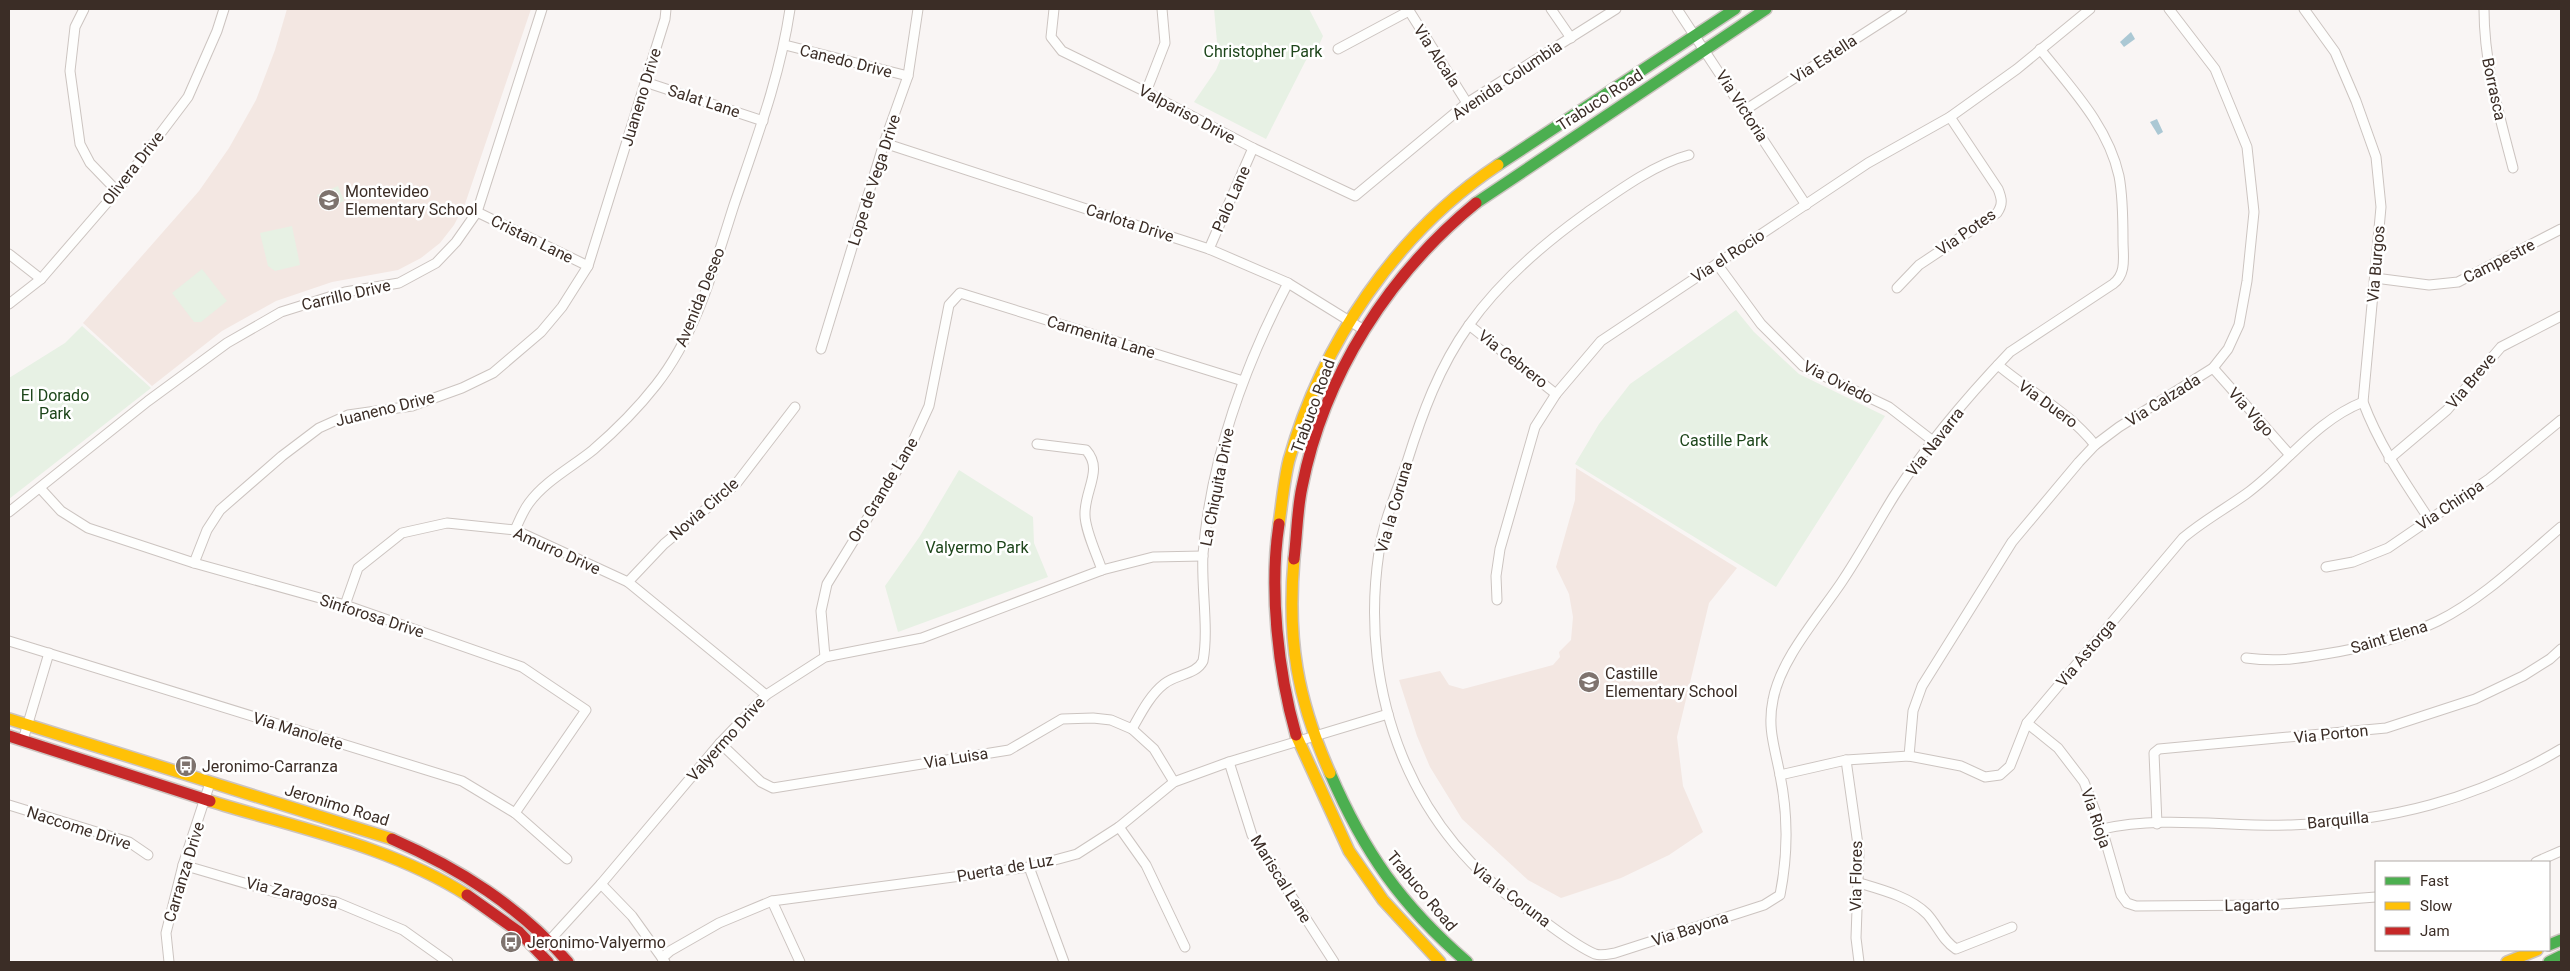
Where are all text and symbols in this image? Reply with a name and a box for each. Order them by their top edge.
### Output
street label: Via Alcala [1410,21,1464,91]
street label: Via Estella [1788,31,1860,87]
street label: Avenida Columbia [1448,36,1566,124]
street label: Canedo Drive [798,40,894,82]
park label: Christopher Park [1204,42,1323,61]
street label: Juaneno Drive [617,46,665,148]
street label: Borrasca [2478,56,2510,122]
street label: Trabuco Road [1553,65,1647,135]
street label: Via Victoria [1712,67,1772,145]
street label: Salat Lane [666,80,742,122]
street label: Valpariso Drive [1135,81,1239,147]
street label: Lope de Vega Drive [844,112,904,248]
street label: Olivera Drive [98,127,168,209]
street label: Palo Lane [1208,163,1254,235]
place label: Montevideo Elementary School [345,182,478,219]
school or university icon: Montevideo Elementary School [317,188,341,212]
street label: Carlota Drive [1084,200,1176,246]
street label: Via Potes [1933,205,1999,259]
street label: Cristan Lane [488,211,576,267]
street label: Via el Rocio [1688,225,1768,287]
street label: Via Burgos [2363,225,2389,303]
street label: Campestre [2460,235,2538,287]
street label: Avenida Deseo [671,245,729,349]
street label: Carrillo Drive [300,276,392,314]
street label: Carmenita Lane [1045,311,1157,363]
street label: Via Cebrero [1475,326,1551,392]
street label: Via Breve [2442,349,2500,413]
street label: Trabuco Road [1287,356,1339,456]
street label: Via Oviedo [1800,356,1876,408]
street label: Via Calzada [2122,370,2204,430]
street label: Via Duero [2015,376,2081,432]
street label: Via Vigo [2224,384,2278,440]
park label: El Dorado Park [21,386,89,423]
street label: Juaneno Drive [333,387,437,431]
street label: Via Navarra [1902,404,1968,480]
street label: La Chiquita Drive [1196,426,1238,548]
park label: Castille Park [1680,431,1769,450]
street label: Oro Grande Lane [844,434,922,546]
street label: Via la Coruna [1372,459,1416,555]
street label: Novia Circle [666,474,742,544]
street label: Via Chiripa [2413,476,2487,534]
street label: Amurro Drive [511,523,603,579]
park label: Valyermo Park [925,538,1029,557]
street label: Sinforosa Drive [318,590,426,642]
street label: Via Astorga [2052,615,2120,691]
street label: Saint Elena [2348,616,2430,658]
place label: Castille Elementary School [1605,664,1738,701]
school or university icon: Castille Elementary School [1577,670,1601,694]
street label: Valyermo Drive [683,693,769,785]
street label: Via Manolete [251,708,345,754]
street label: Via Porton [2293,721,2369,747]
street label: Via Luisa [923,744,989,772]
bus stop icon: Jeronimo-Carranza [174,754,198,778]
place label: Jeronimo-Carranza [202,757,338,776]
street label: Jeronimo Road [282,780,392,830]
street label: Via Rioja [2077,786,2115,850]
street label: Naccome Drive [25,802,133,854]
street label: Barquilla [2306,807,2370,833]
street label: Carranza Drive [160,820,208,924]
street label: Mariscal Lane [1246,832,1316,926]
street label: Via Flores [1846,841,1866,911]
street label: Trabuco Road [1383,847,1461,935]
street label: Puerta de Luz [955,850,1055,886]
street label: Via la Coruna [1467,859,1555,931]
legend [2375,861,2550,951]
text: Fast [2420,872,2449,890]
street label: Via Zaragosa [244,873,340,913]
street label: Lagarto [2224,895,2280,915]
text: Slow [2420,897,2452,915]
street label: Via Bayona [1649,908,1731,950]
text: Jam [2420,922,2450,940]
bus stop icon: Jeronimo-Valyermo [499,930,523,954]
place label: Jeronimo-Valyermo [527,933,666,952]

